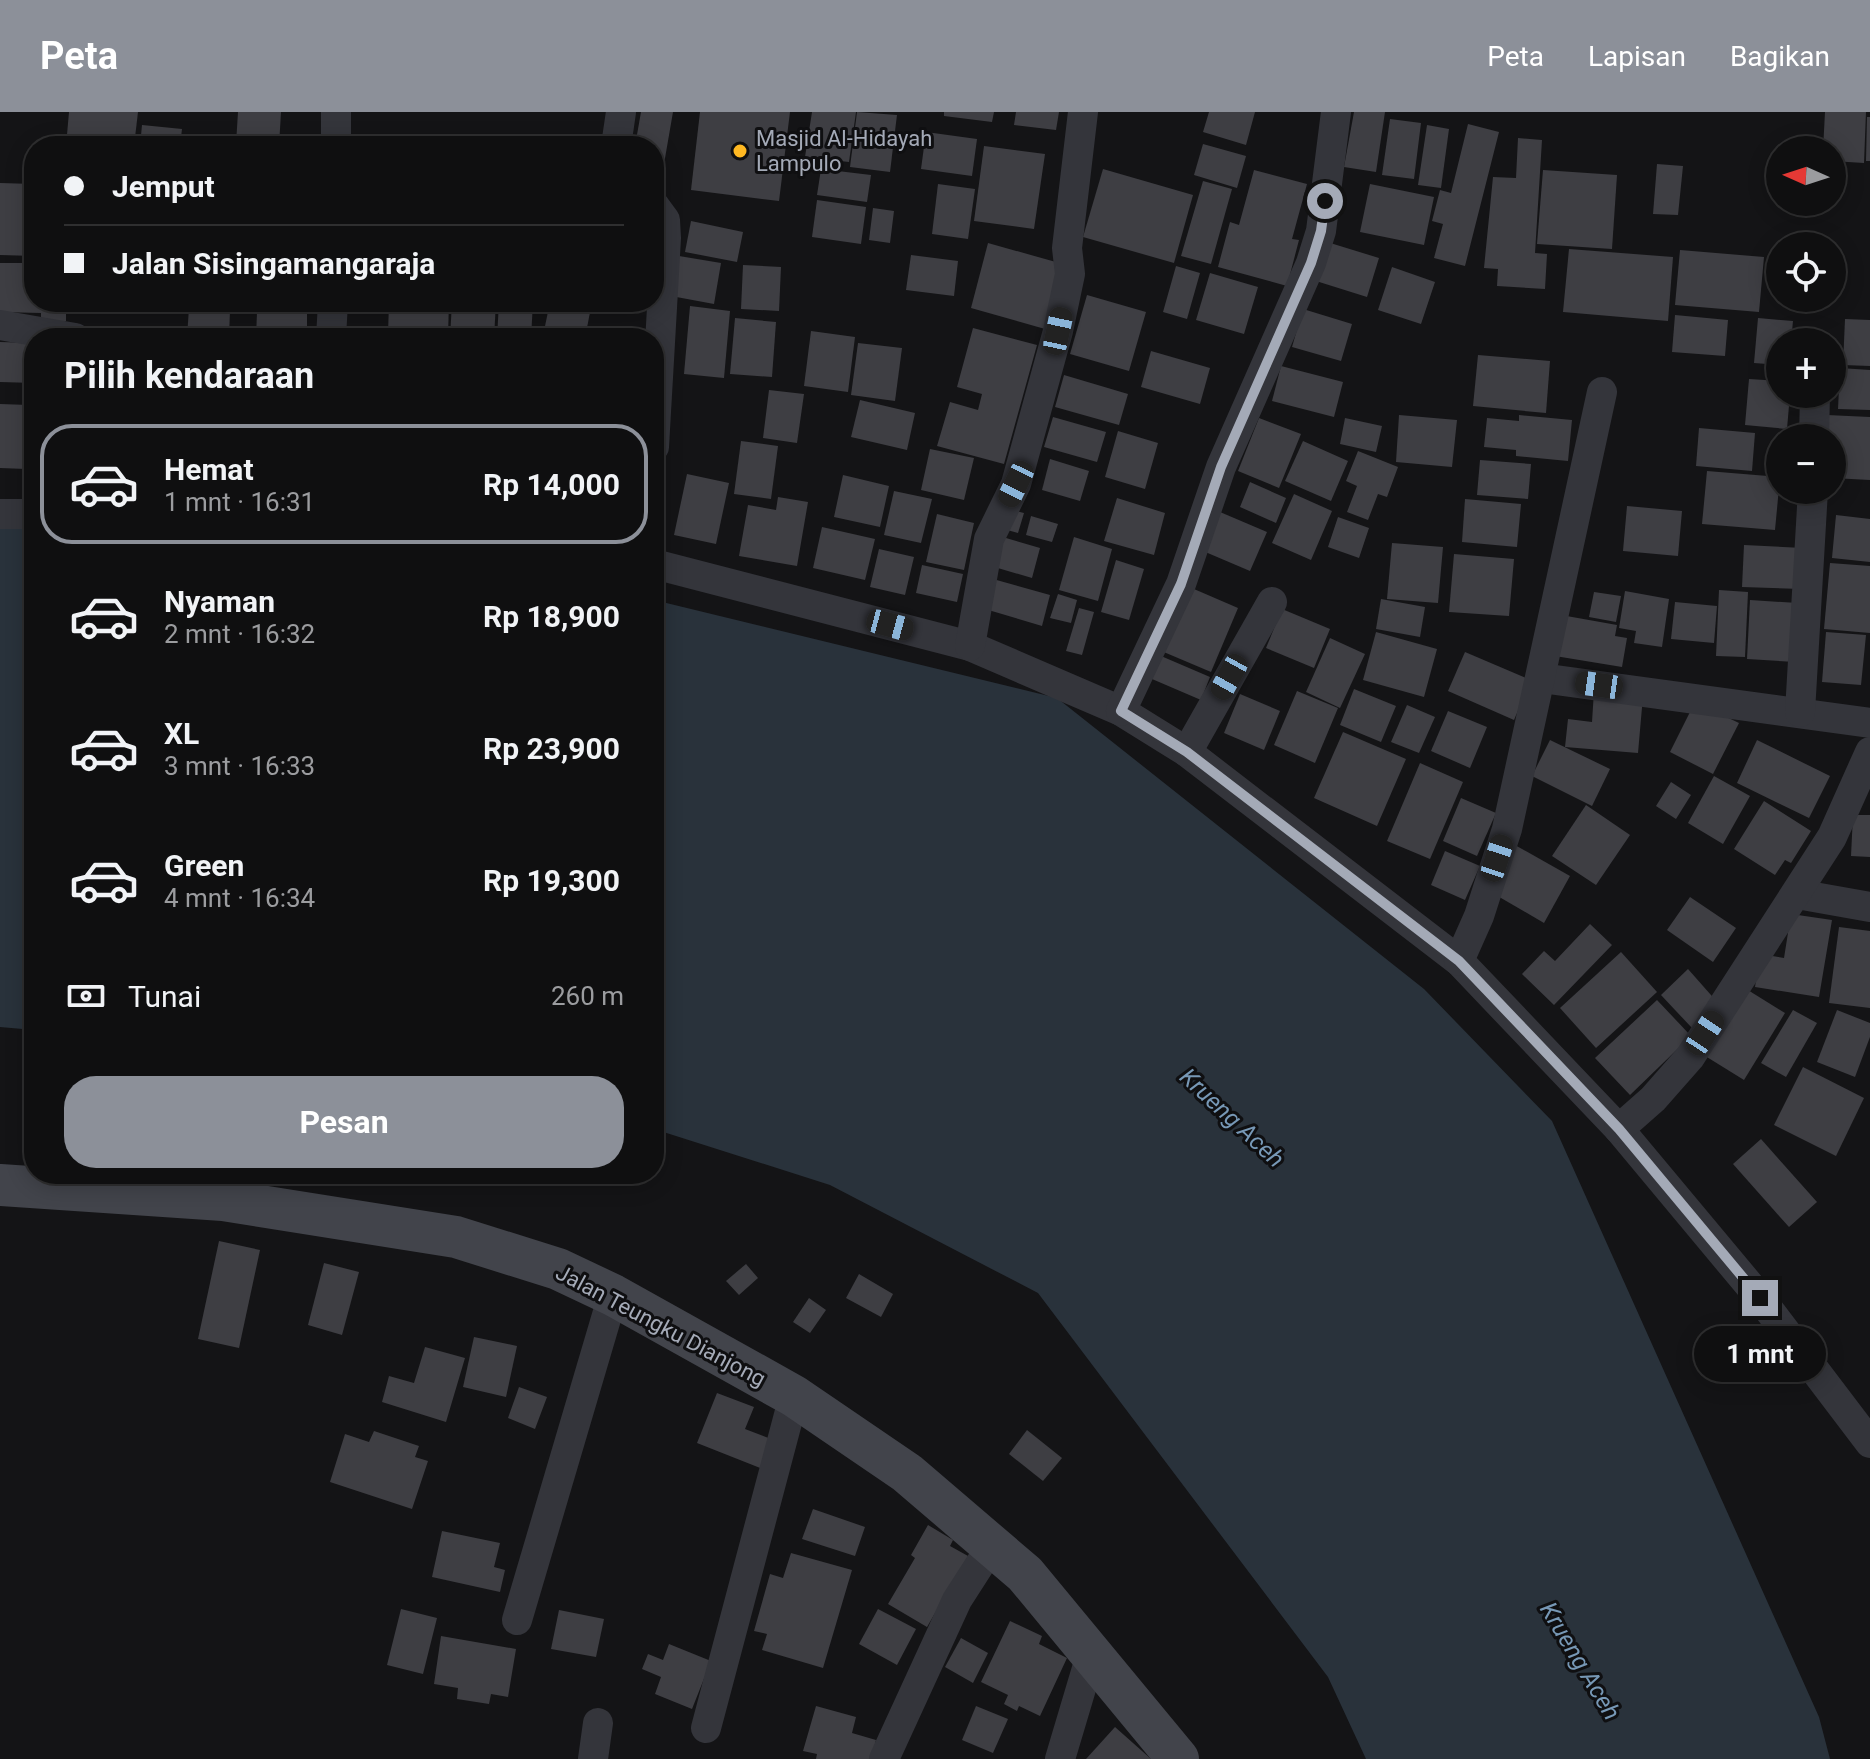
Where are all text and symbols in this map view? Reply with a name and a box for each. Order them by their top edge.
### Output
text: Peta [40,34,118,78]
text: Peta [1487,40,1544,73]
text: Lapisan [1588,40,1686,73]
text: Bagikan [1730,40,1830,73]
place label: Masjid Al-Hidayah Lampulo [756,126,932,176]
north arrow [1766,136,1846,216]
map controls [1766,136,1846,504]
marker: Masjid Al-Hidayah Lampulo [731,142,749,160]
text: Jemput [112,169,215,204]
route start [1307,183,1343,219]
button: locate [1766,232,1846,312]
text: Jalan Sisingamangaraja [112,246,435,281]
car [1041,305,1075,357]
button: + [1766,328,1846,408]
text: Pilih kendaraan [64,355,314,397]
button: − [1766,424,1846,504]
icon: car [68,448,140,520]
text: Hemat [164,452,254,487]
car [995,457,1037,511]
text: Rp 14,000 [483,467,620,502]
text: 1 mnt · 16:31 [164,487,315,517]
icon: car [68,580,140,652]
text: Nyaman [164,584,275,619]
text: Rp 18,900 [483,599,620,634]
car [864,607,916,643]
text: 2 mnt · 16:32 [164,619,315,649]
car [1207,650,1251,704]
car [1574,670,1624,700]
icon: car [68,712,140,784]
text: XL [164,716,199,751]
text: Rp 23,900 [483,731,620,766]
text: 3 mnt · 16:33 [164,751,315,781]
car [1478,831,1516,885]
icon: car [68,844,140,916]
text: Green [164,848,244,883]
text: Rp 19,300 [483,863,620,898]
text: 4 mnt · 16:34 [164,883,315,913]
icon: cash [64,974,108,1018]
text: Tunai [128,979,201,1014]
text: 260 m [551,981,624,1011]
car [1682,1006,1728,1060]
water label: Krueng Aceh [1174,1063,1290,1173]
button: Pesan [64,1076,624,1168]
street label: Jalan Teungku Dianjong [552,1259,770,1391]
route end [1742,1280,1778,1316]
callout: 1 mnt [1694,1326,1826,1382]
text: 1 mnt [1726,1339,1794,1369]
water label: Krueng Aceh [1534,1597,1626,1725]

